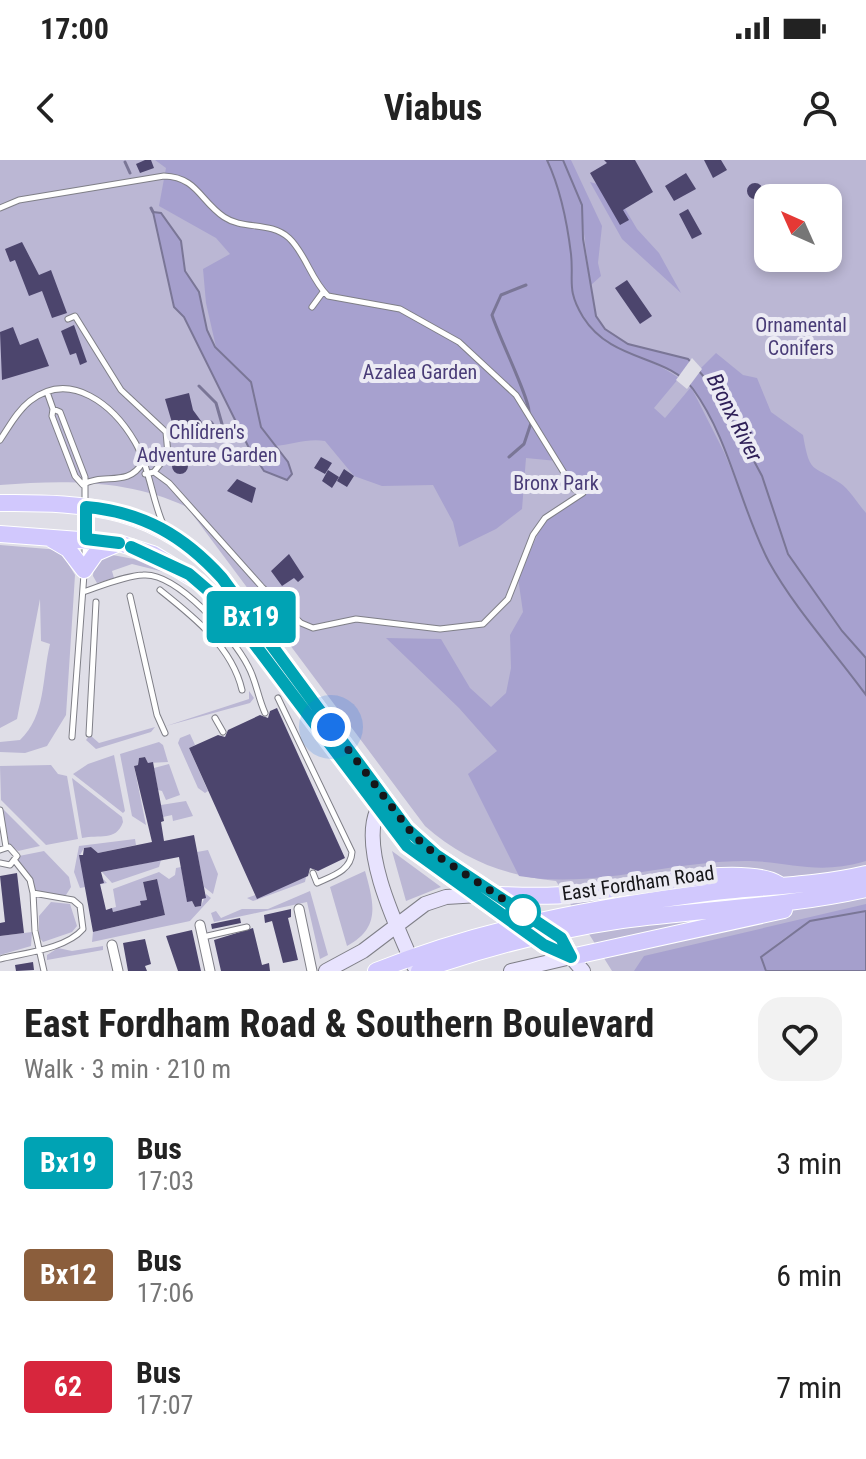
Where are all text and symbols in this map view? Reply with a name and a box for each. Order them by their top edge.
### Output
text: 17:00 [40,11,109,46]
icon: back [24,86,68,130]
icon: person [798,86,842,130]
text: Viabus [384,87,482,129]
north arrow [754,184,842,272]
map controls [754,184,842,272]
park label: Ornamental Conifers [755,313,847,360]
park label: Azalea Garden [363,360,477,384]
water label: Bronx River [702,369,767,466]
park label: Chlidren's Adventure Garden [137,420,277,467]
park label: Bronx Park [513,471,599,495]
line badge: Bx19 [195,591,307,643]
text: Bx19 [223,600,279,633]
your location [311,707,351,747]
street label: East Fordham Road [560,860,716,906]
unlabelled marker [506,895,540,929]
button: heart [758,997,842,1081]
text: East Fordham Road & Southern Boulevard [24,1002,654,1046]
text: Walk · 3 min · 210 m [24,1054,231,1084]
text: Bus [137,1131,182,1166]
text: Bx19 [40,1146,97,1179]
text: 3 min [776,1146,842,1181]
text: 17:03 [137,1166,194,1196]
text: Bus [137,1243,182,1278]
text: Bx12 [40,1258,97,1291]
text: 6 min [776,1258,842,1293]
text: 17:06 [137,1278,194,1308]
text: Bus [136,1355,181,1390]
text: 62 [54,1370,82,1403]
text: 7 min [776,1370,842,1405]
text: 17:07 [136,1390,193,1420]

